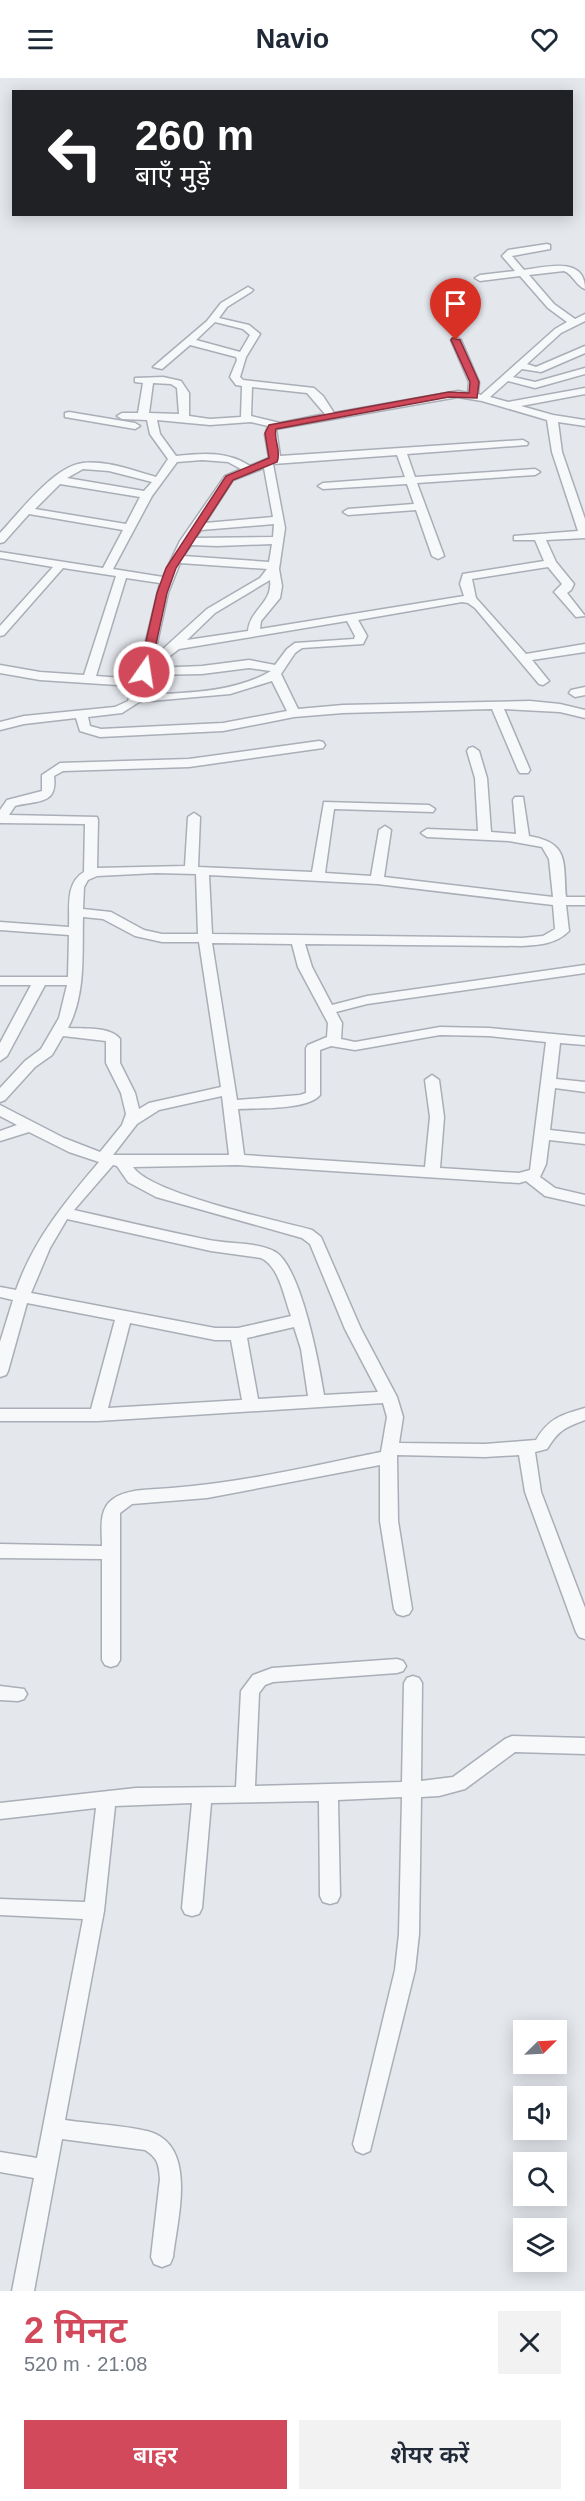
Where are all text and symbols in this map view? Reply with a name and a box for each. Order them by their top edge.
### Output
icon: menu [24,23,57,56]
icon: heart [528,23,561,56]
text: Navio [256,24,329,54]
text: 260 m [135,112,254,159]
icon: left [36,114,114,192]
text: बाएँ मुड़ें [135,161,210,191]
pin [430,278,481,340]
icon: arrive [439,287,472,320]
position arrow [112,640,176,704]
north arrow [513,2020,567,2074]
map controls [513,2020,567,2272]
button: sound [513,2086,567,2140]
button: search [513,2152,567,2206]
button: layers [513,2218,567,2272]
text: 2 मिनट [24,2310,127,2351]
button: close [498,2311,561,2374]
text: 520 m · 21:08 [24,2353,147,2375]
button: बाहर [24,2420,287,2489]
button: शेयर करें [299,2420,561,2489]

